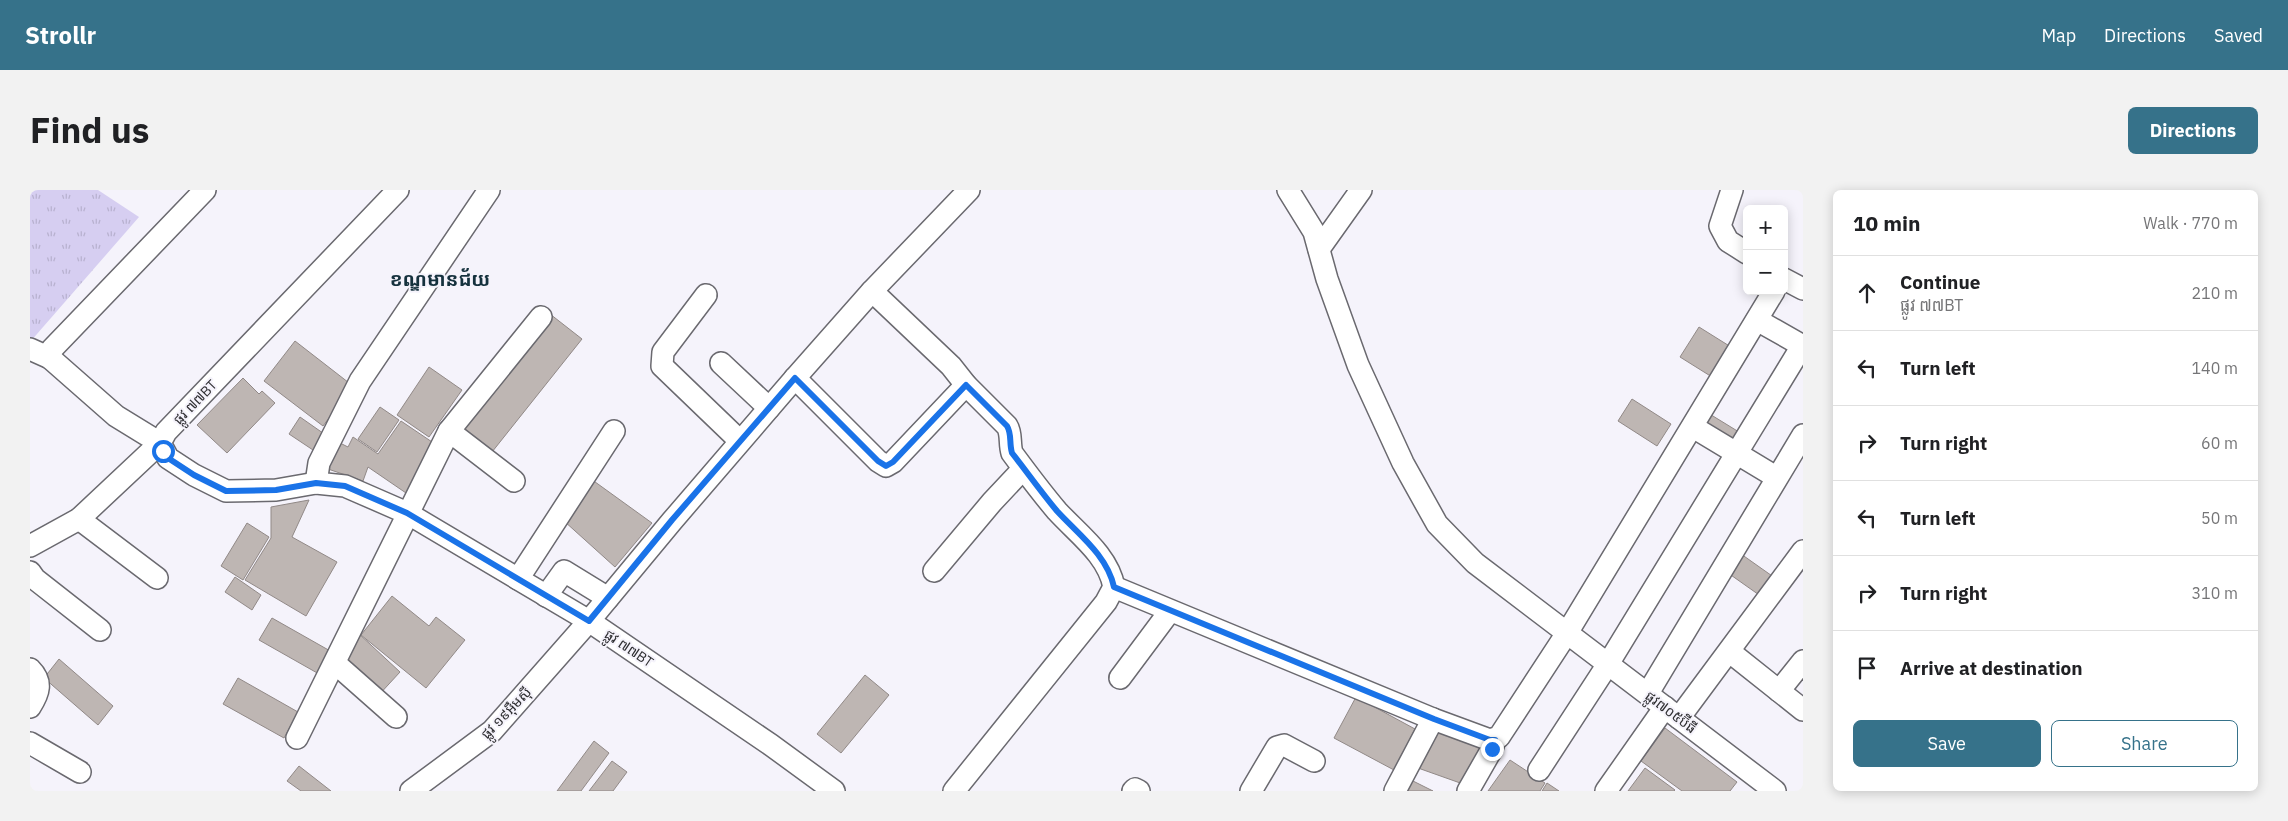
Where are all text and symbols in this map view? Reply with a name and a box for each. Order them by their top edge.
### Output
text: Strollr [25,19,96,51]
text: Map [2041,24,2076,47]
text: Directions [2104,24,2186,47]
text: Saved [2214,24,2263,47]
text: Find us [30,107,149,153]
button: Directions [2128,107,2258,154]
map controls [1743,205,1788,295]
button: + [1743,205,1788,250]
text: 10 min [1853,209,1920,237]
text: Walk · 770 m [2143,213,2238,233]
button: − [1743,250,1788,295]
district label: ខណ្ឌមានជ័យ [390,267,490,291]
text: Continue [1900,270,1980,294]
icon: ahead [1853,279,1881,307]
text: 210 m [2191,283,2238,303]
text: ផ្លូវ ៧៧BT [1900,295,1963,315]
icon: left [1853,354,1881,382]
text: Turn left [1900,356,1976,380]
text: 140 m [2191,358,2238,378]
street label: ផ្លូវ ៧៧BT [169,376,223,430]
icon: right [1853,429,1881,457]
text: Turn right [1900,431,1987,455]
text: 60 m [2201,433,2238,453]
route start [152,440,175,463]
icon: left [1853,504,1881,532]
text: Turn left [1900,506,1976,530]
text: 50 m [2201,508,2238,528]
icon: right [1853,579,1881,607]
text: Turn right [1900,581,1987,605]
text: 310 m [2191,583,2238,603]
street label: ផ្លូវ ៧៧BT [599,625,657,674]
icon: arrive [1853,654,1881,682]
text: Arrive at destination [1900,656,2083,680]
street label: ផ្លូវ ១៩អ៊ឹមស៊ី [477,683,537,745]
street label: ផ្លូវ៧០៥ប៊ីធី [1640,686,1701,740]
button: Save [1853,720,2041,767]
button: Share [2051,720,2238,767]
route end [1481,738,1504,761]

